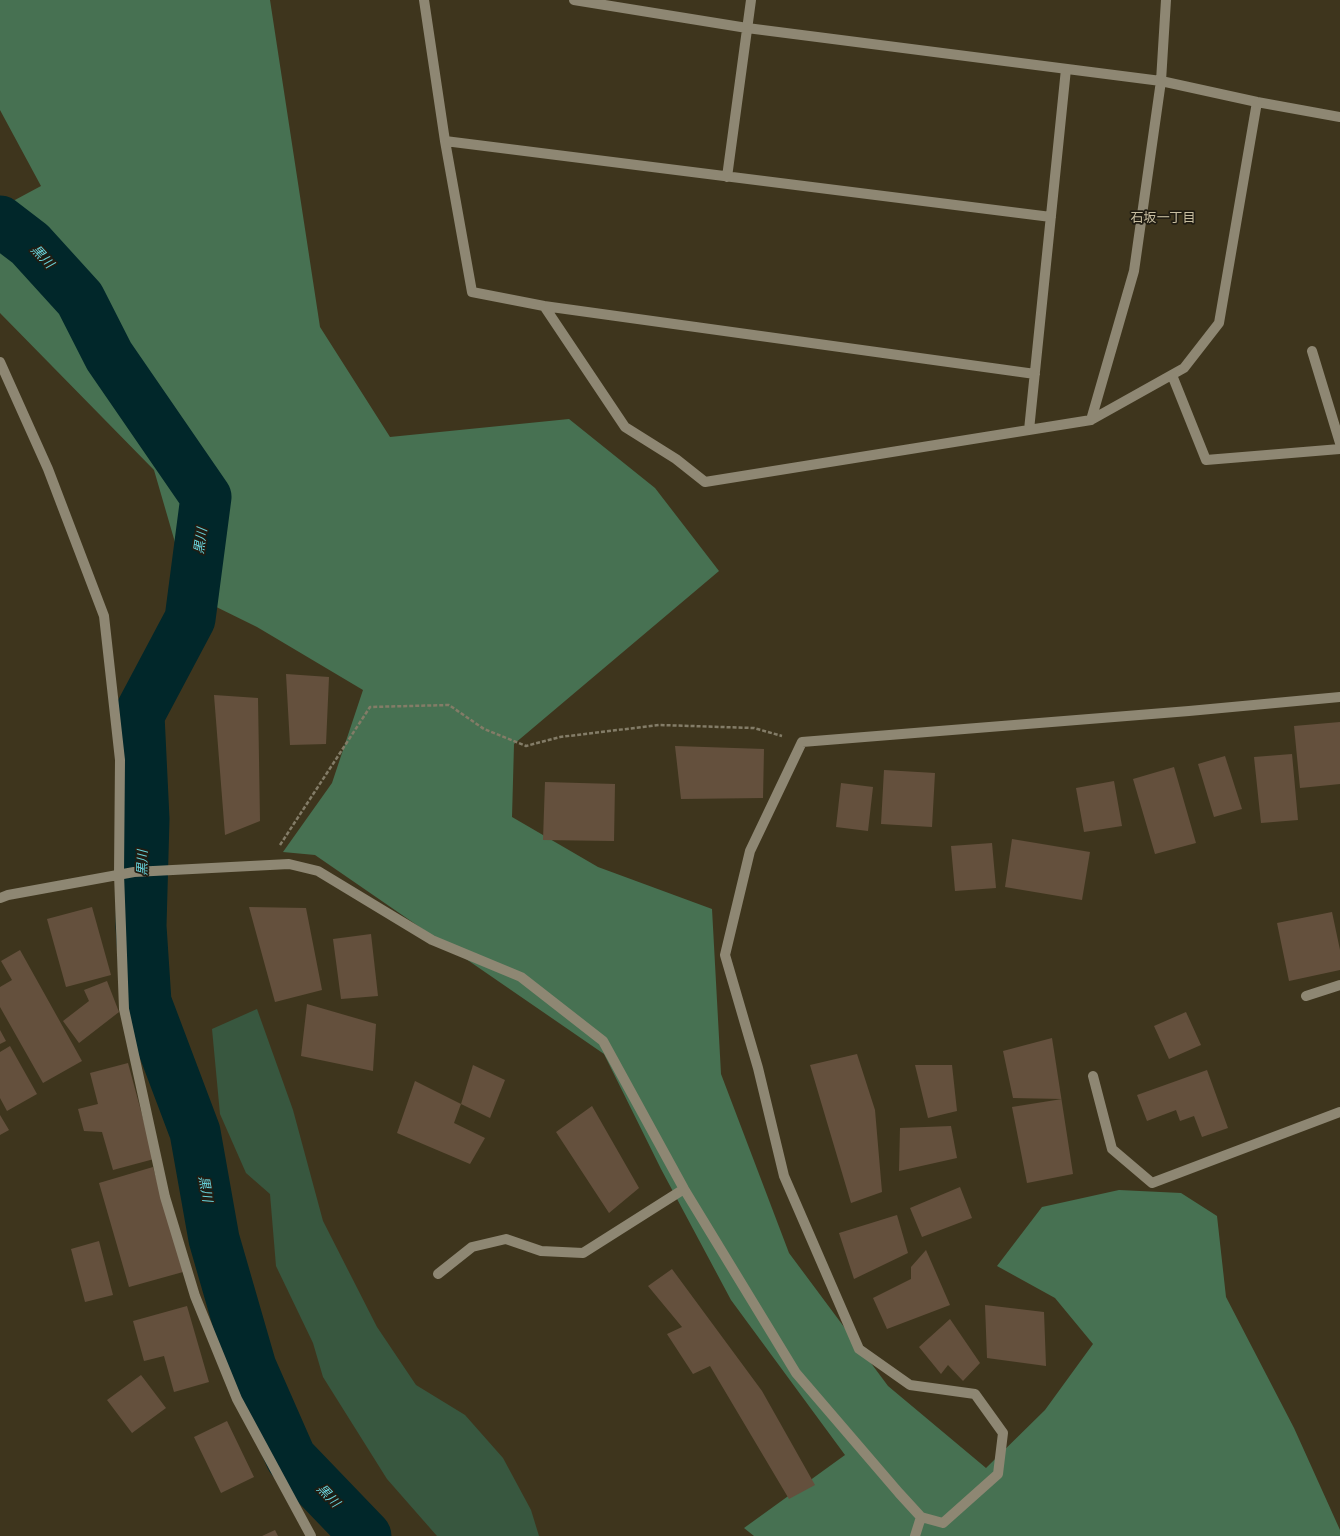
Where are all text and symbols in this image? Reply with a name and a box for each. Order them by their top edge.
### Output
district label: 石坂一丁目 [1131,210,1195,226]
water label: 黒川 [27,242,57,272]
water label: 黒川 [191,527,211,555]
water label: 黒川 [135,850,151,876]
water label: 黒川 [195,1175,215,1203]
water label: 黒川 [313,1481,343,1511]

